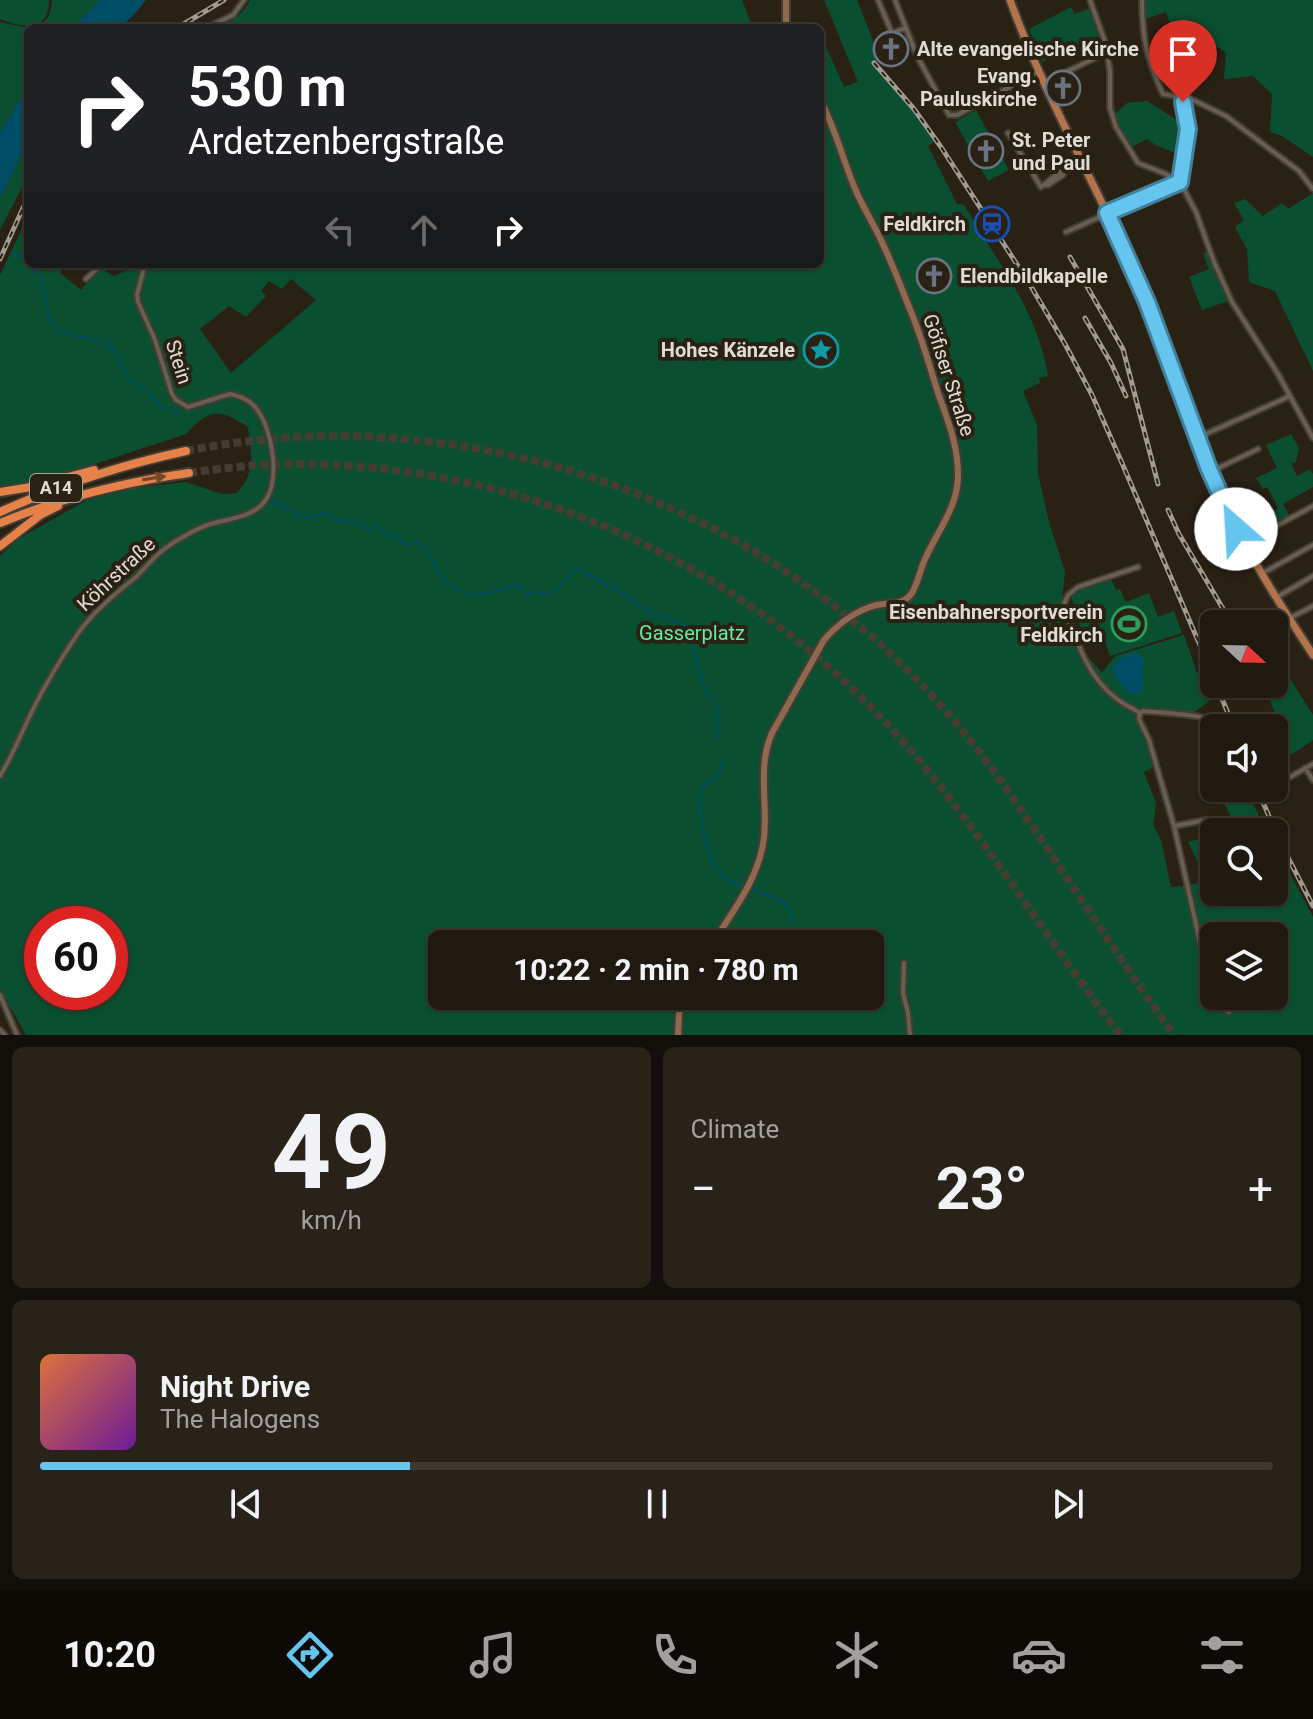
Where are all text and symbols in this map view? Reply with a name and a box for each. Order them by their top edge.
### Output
pin [1149,20,1217,102]
church icon: Alte evangelische Kirche [872,30,910,68]
icon: arrive [1161,32,1205,76]
place label: Alte evangelische Kirche [917,37,1139,61]
text: 530 m [188,54,347,120]
icon: right [56,56,160,160]
place label: Evang. Pauluskirche [920,64,1037,111]
church icon: Evang. Pauluskirche [1044,69,1082,107]
text: Ardetzenbergstraße [188,121,504,163]
place label: St. Peter und Paul [1012,128,1091,175]
church icon: St. Peter und Paul [967,132,1005,170]
station icon: Feldkirch [973,205,1011,243]
icon: left [318,208,362,252]
icon: ahead [402,208,446,252]
icon: right [486,208,530,252]
place label: Feldkirch [883,212,966,236]
church icon: Elendbildkapelle [915,257,953,295]
place label: Elendbildkapelle [960,264,1108,288]
street label: Göfiser Straße [918,311,980,439]
place icon: Hohes Känzele [802,331,840,369]
street label: Stein [161,337,197,387]
place label: Hohes Känzele [661,338,795,362]
one-way arrow [142,471,167,484]
road number: A14 [30,474,82,502]
position arrow [1194,487,1278,571]
street label: Köhrstraße [72,532,160,616]
place label: Eisenbahnersportverein Feldkirch [889,600,1103,647]
sports icon: Eisenbahnersportverein Feldkirch [1110,605,1148,643]
north arrow [1200,610,1288,698]
map controls [1200,610,1288,1010]
park label: Gasserplatz [639,621,745,645]
button: sound [1200,714,1288,802]
button: search [1200,818,1288,906]
speed limit sign: 60 [24,906,128,1010]
button: layers [1200,922,1288,1010]
text: 10:22 · 2 min · 780 m [513,952,799,987]
text: 49 [272,1092,391,1213]
text: Climate [691,1114,779,1144]
text: 23° [936,1153,1028,1224]
text: − [691,1163,716,1215]
text: + [1248,1163,1273,1215]
text: km/h [301,1205,362,1235]
text: Night Drive [160,1369,310,1404]
text: The Halogens [160,1404,320,1434]
icon: previous [224,1482,268,1526]
icon: pause [635,1482,679,1526]
icon: next [1046,1482,1090,1526]
icon: directions [282,1627,338,1683]
icon: music [465,1627,521,1683]
icon: phone [647,1627,703,1683]
icon: climate [829,1627,885,1683]
icon: car [1011,1627,1067,1683]
icon: filters [1194,1627,1250,1683]
text: 10:20 [63,1634,156,1676]

